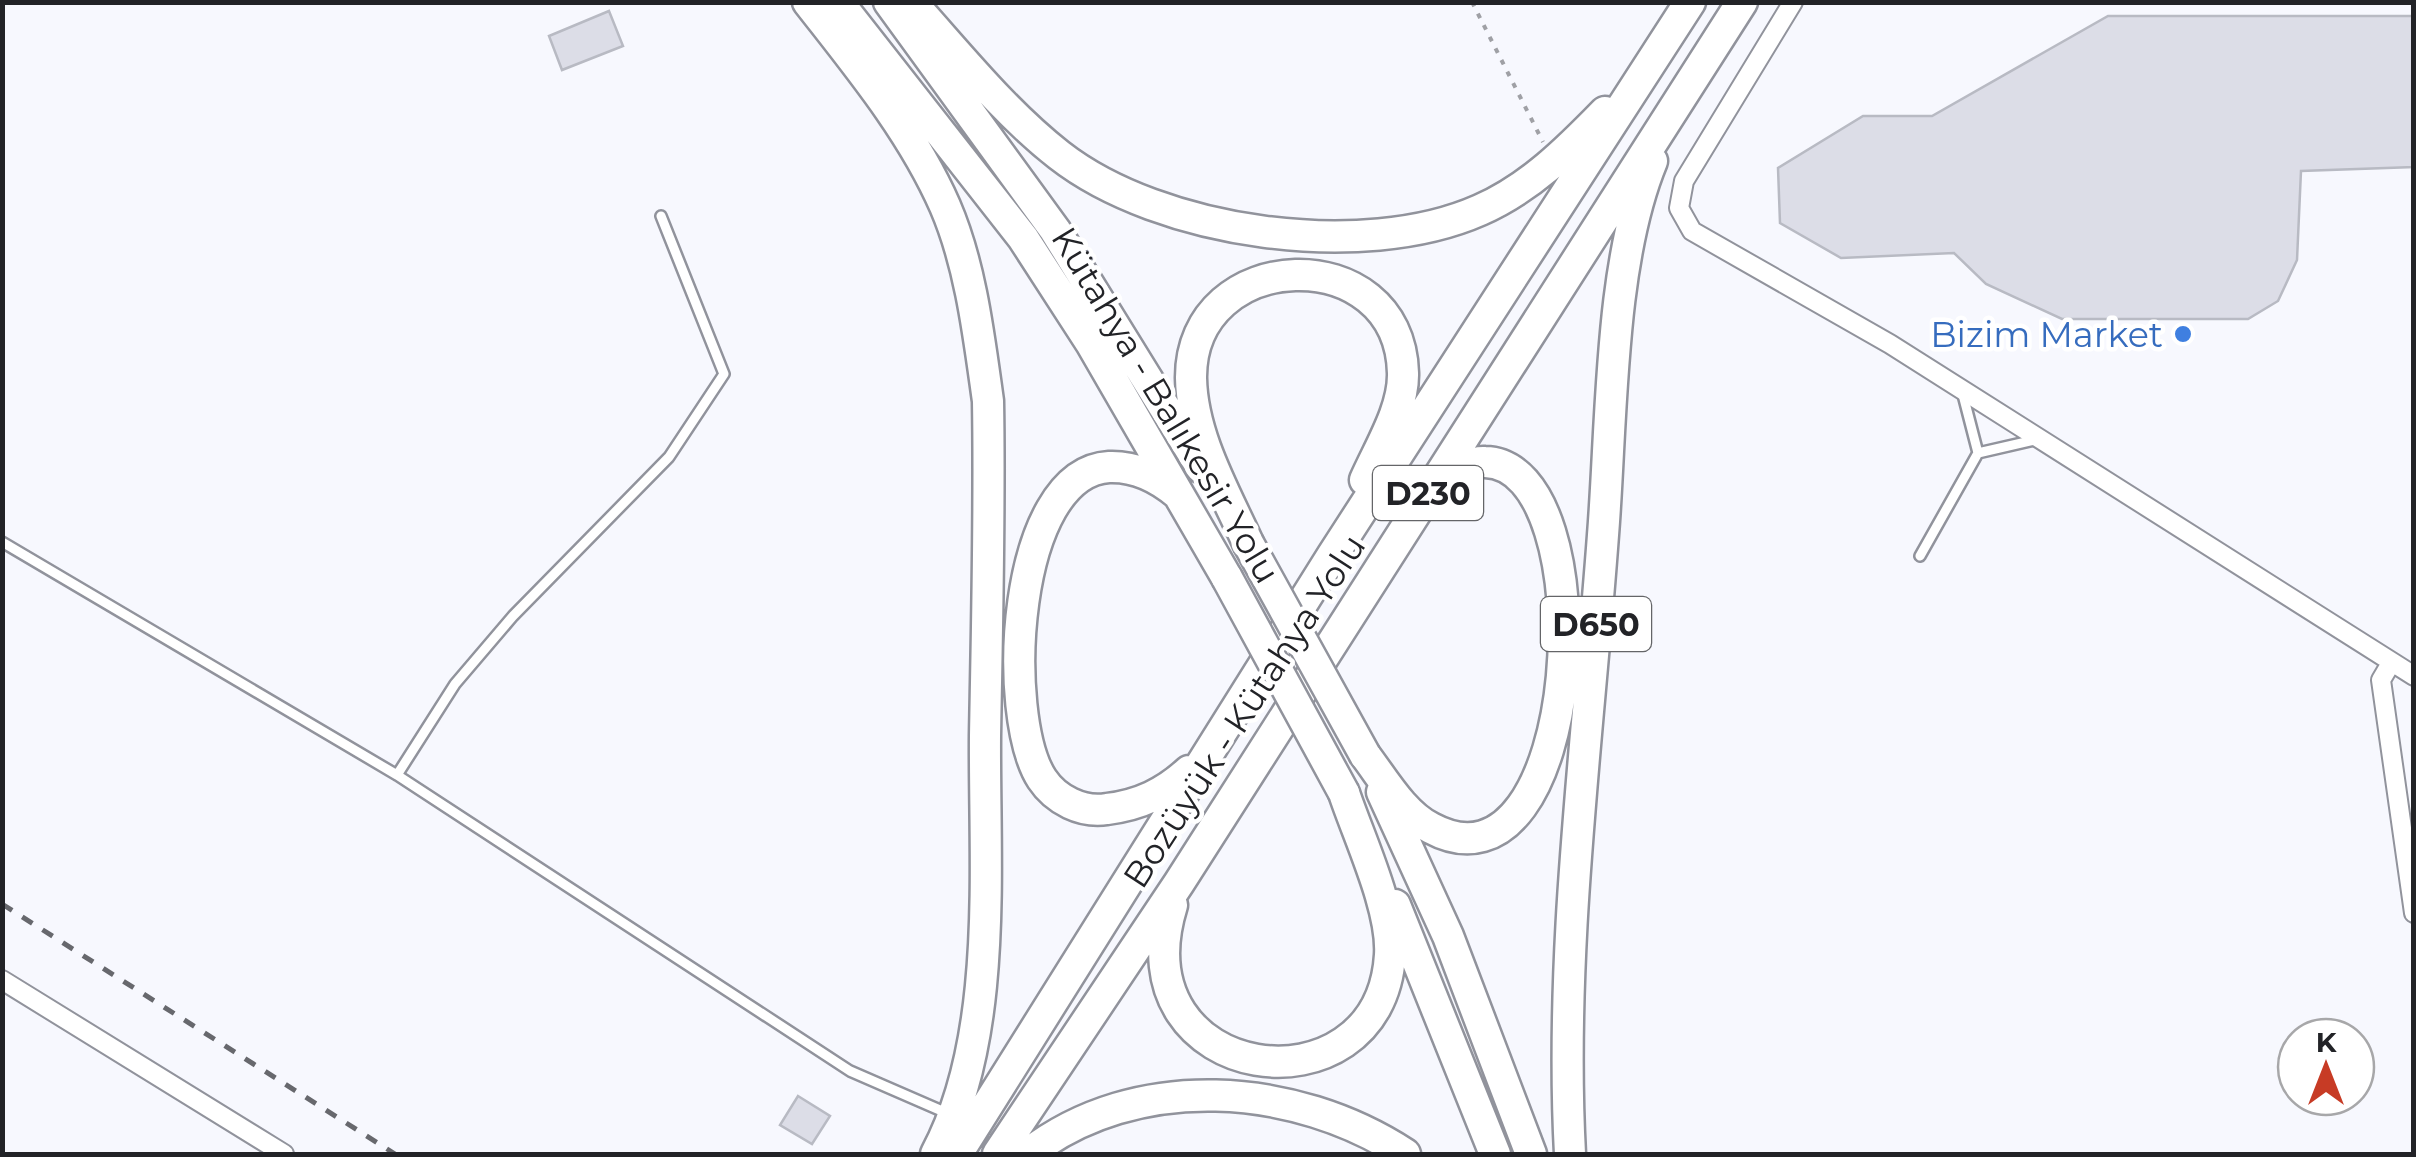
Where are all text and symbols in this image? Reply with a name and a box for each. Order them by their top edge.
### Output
street label: Kütahya - Balıkesir Yolu [1043,219,1289,591]
place label: Bizim Market [1930,313,2163,356]
marker: Bizim Market [2172,323,2194,345]
road number: D230 [1373,466,1483,520]
street label: Bozüyük - Kütahya Yolu [1114,526,1374,896]
road number: D650 [1541,597,1651,651]
north arrow [2276,1017,2376,1117]
text: K [2316,1025,2338,1059]

